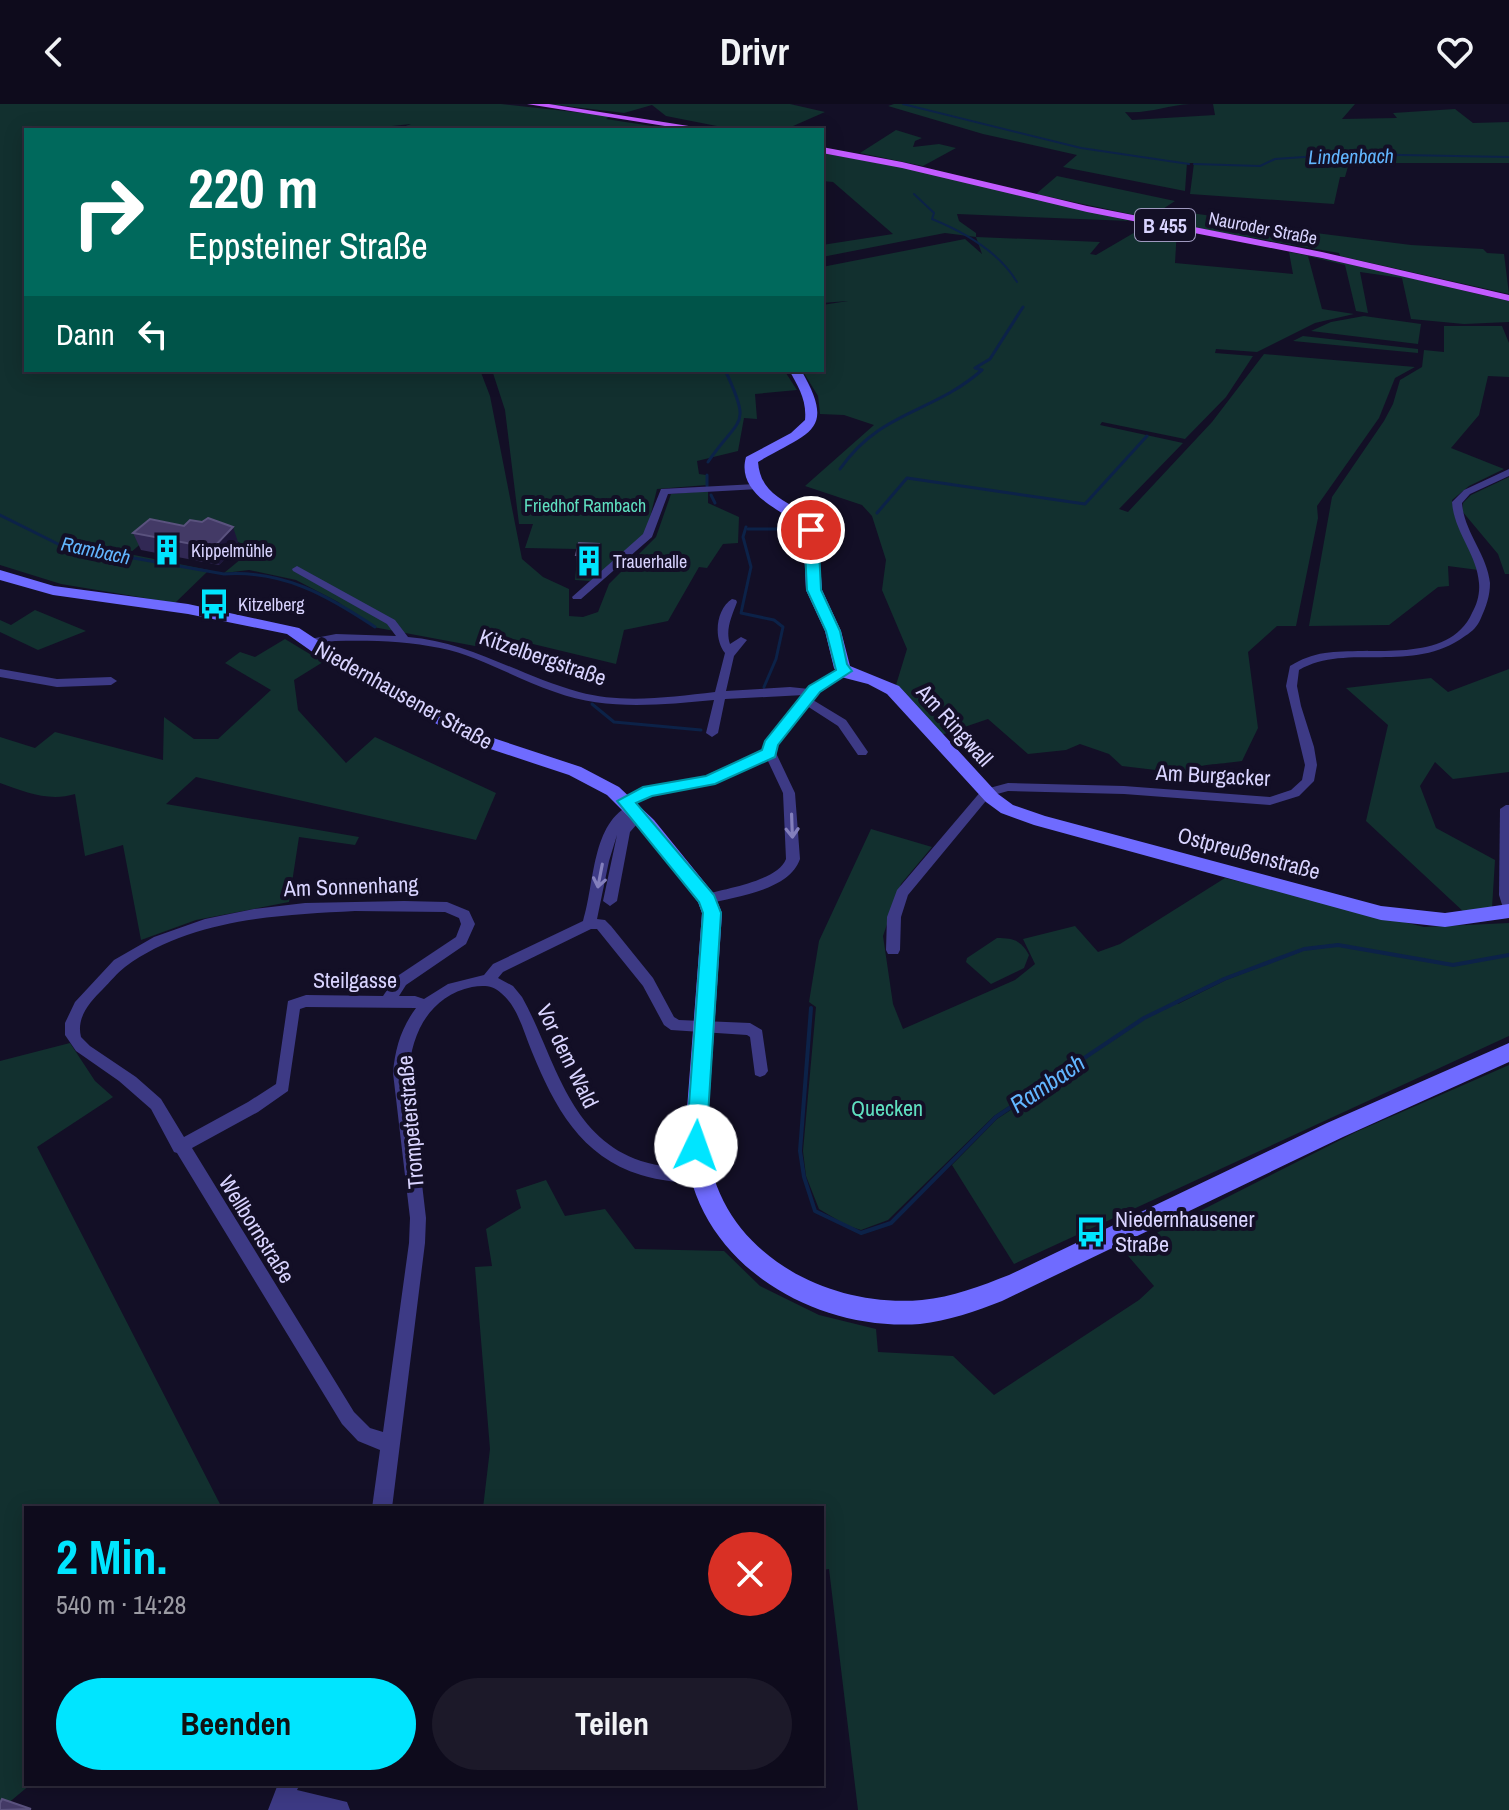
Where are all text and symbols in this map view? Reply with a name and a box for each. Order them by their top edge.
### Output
text: Drivr [720,28,789,76]
icon: back [32,30,76,74]
icon: heart [1433,30,1477,74]
water label: Lindenbach [1308,142,1394,170]
text: 220 m [188,150,318,225]
icon: right [56,160,160,264]
street label: Nauroder Straße [1207,205,1319,251]
road number: B 455 [1135,209,1195,241]
text: Eppsteiner Straße [188,222,428,270]
icon: left [131,312,175,356]
text: Dann [56,314,115,354]
park label: Friedhof Rambach [524,493,646,518]
pin [777,496,845,564]
icon: arrive [789,508,833,552]
water label: Rambach [59,529,133,571]
building icon: Kippelmühle [150,533,184,567]
place label: Kippelmühle [191,538,273,563]
building icon: Trauerhalle [572,544,606,578]
place label: Trauerhalle [613,549,687,574]
bus stop icon: Kitzelberg [197,587,231,621]
place label: Kitzelberg [238,592,305,617]
street label: Kitzelbergstraße [476,621,610,693]
street label: Niedernhausener Straße [310,634,498,756]
street label: Am Ringwall [909,677,1000,773]
street label: Am Burgacker [1154,757,1271,793]
one-way arrow [784,812,799,839]
street label: Ostpreußenstraße [1174,820,1324,886]
one-way arrow [592,862,607,888]
street label: Am Sonnenhang [282,869,419,903]
street label: Steilgasse [313,965,397,995]
street label: Vor dem Wald [530,999,606,1113]
water label: Rambach [1003,1046,1091,1120]
street label: Trompeterstraße [389,1054,431,1190]
park label: Quecken [851,1093,923,1123]
position arrow [654,1104,738,1188]
street label: Wellbornstraße [212,1169,302,1289]
place label: Niedernhausener Straße [1115,1204,1254,1259]
bus stop icon: Niedernhausener Straße [1074,1215,1108,1249]
text: 2 Min. [56,1524,168,1589]
button: close [708,1532,792,1616]
text: 540 m · 14:28 [56,1587,186,1622]
button: Beenden [56,1678,416,1770]
button: Teilen [432,1678,792,1770]

